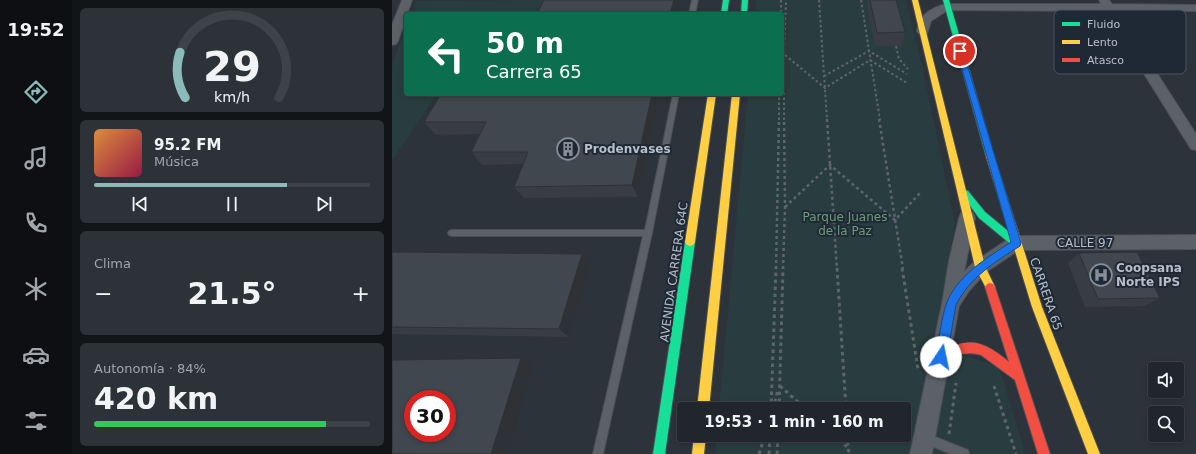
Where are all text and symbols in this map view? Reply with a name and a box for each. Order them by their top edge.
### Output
legend [1054,10,1186,74]
text: Fluido [1087,18,1120,31]
text: 19:52 [7,19,65,40]
text: 50 m [486,27,564,60]
icon: left [420,28,472,80]
pin [943,34,977,68]
text: Lento [1087,36,1118,49]
icon: arrive [949,40,971,62]
text: 29 [203,42,261,91]
text: Atasco [1087,54,1124,67]
text: Carrera 65 [486,61,582,82]
icon: directions [22,78,50,106]
text: km/h [214,89,250,105]
text: 95.2 FM [154,136,221,154]
building icon: Prodenvases [555,136,581,162]
place label: Prodenvases [584,142,671,156]
icon: music [22,144,50,172]
text: Música [154,154,199,169]
icon: previous [129,193,151,215]
icon: pause [221,193,243,215]
icon: next [313,193,335,215]
street label: AVENIDA CARRERA 64C [657,201,691,343]
icon: phone [22,209,50,237]
park label: Parque Juanes de la Paz [803,210,887,238]
street label: CALLE 97 [1057,236,1113,250]
text: Clima [94,256,131,271]
street label: CARRERA 65 [1027,256,1065,332]
place label: Coopsana Norte IPS [1116,261,1182,289]
hospital icon: Coopsana Norte IPS [1088,262,1114,288]
icon: climate [22,275,50,303]
text: 21.5° [187,276,277,311]
text: − [94,281,112,306]
text: + [352,281,370,306]
position arrow [920,336,962,378]
icon: car [22,341,50,369]
text: Autonomía · 84% [94,361,206,376]
map controls [1148,362,1184,442]
button: sound [1148,362,1184,398]
text: 420 km [94,381,218,416]
speed limit sign: 30 [404,390,456,442]
button: search [1148,406,1184,442]
icon: filters [22,407,50,435]
text: 19:53 · 1 min · 160 m [704,413,884,431]

